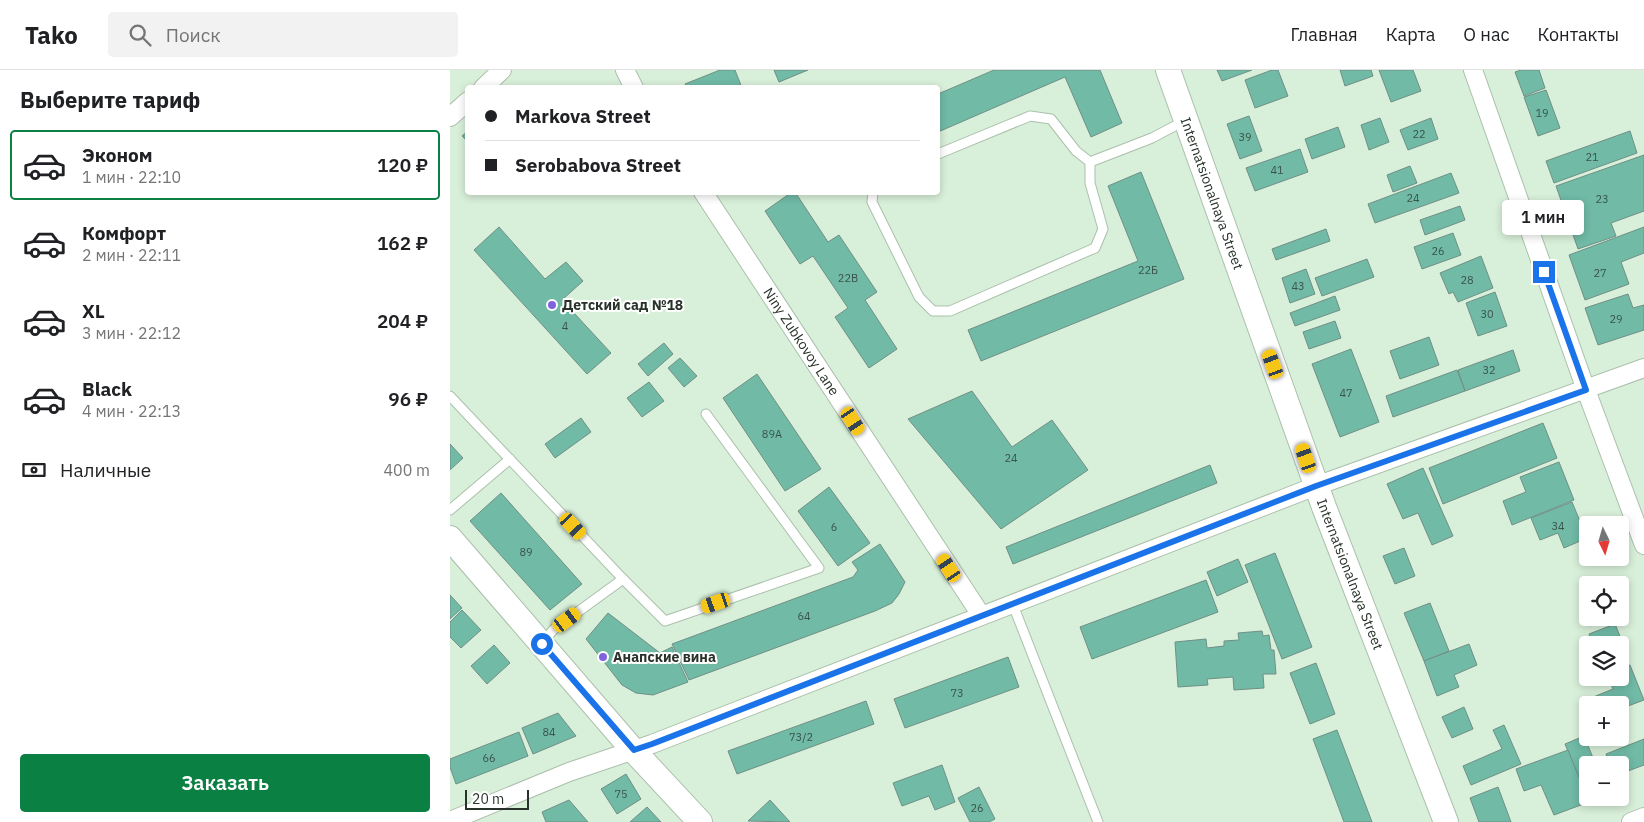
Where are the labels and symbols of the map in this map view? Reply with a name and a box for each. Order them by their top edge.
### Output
house number: 19 [1535,106,1549,120]
street label: Internatsionalnaya Street [1177,115,1248,272]
house number: 22 [1412,127,1426,141]
house number: 39 [1238,130,1252,144]
house number: 21 [1585,150,1599,164]
house number: 41 [1270,163,1284,177]
house number: 24 [1406,191,1420,205]
house number: 23 [1595,192,1609,206]
callout: 1 мин [1503,200,1585,234]
house number: 26 [1431,244,1445,258]
route end [1533,261,1555,283]
house number: 22Б [1138,263,1158,277]
house number: 27 [1593,266,1607,280]
house number: 22В [838,271,858,285]
house number: 28 [1460,273,1474,287]
house number: 43 [1291,279,1305,293]
street label: Niny Zubkovoy Lane [759,284,843,399]
place label: Детский сад №18 [562,296,683,314]
marker: Детский сад №18 [546,299,558,311]
house number: 30 [1480,307,1494,321]
house number: 29 [1609,312,1623,326]
house number: 4 [562,319,569,333]
car [1260,347,1285,381]
house number: 32 [1482,363,1496,377]
house number: 47 [1339,386,1353,400]
car [838,404,867,438]
house number: 89А [762,427,782,441]
car [1294,441,1317,475]
house number: 24 [1004,451,1018,465]
street label: Internatsionalnaya Street [1313,496,1387,652]
car [557,510,588,542]
north arrow [1579,516,1629,566]
house number: 34 [1551,519,1565,533]
house number: 6 [831,520,837,534]
house number: 89 [519,545,533,559]
car [934,551,963,585]
car [699,591,732,615]
car [550,605,583,635]
house number: 64 [797,609,811,623]
route start [531,633,553,655]
place label: Анапские вина [613,648,716,666]
marker: Анапские вина [597,651,609,663]
house number: 73 [950,686,964,700]
house number: 84 [542,725,556,739]
house number: 73/2 [789,730,813,744]
house number: 66 [482,751,496,765]
scale bar [465,787,529,810]
house number: 75 [614,787,628,801]
house number: 26 [970,801,984,815]

